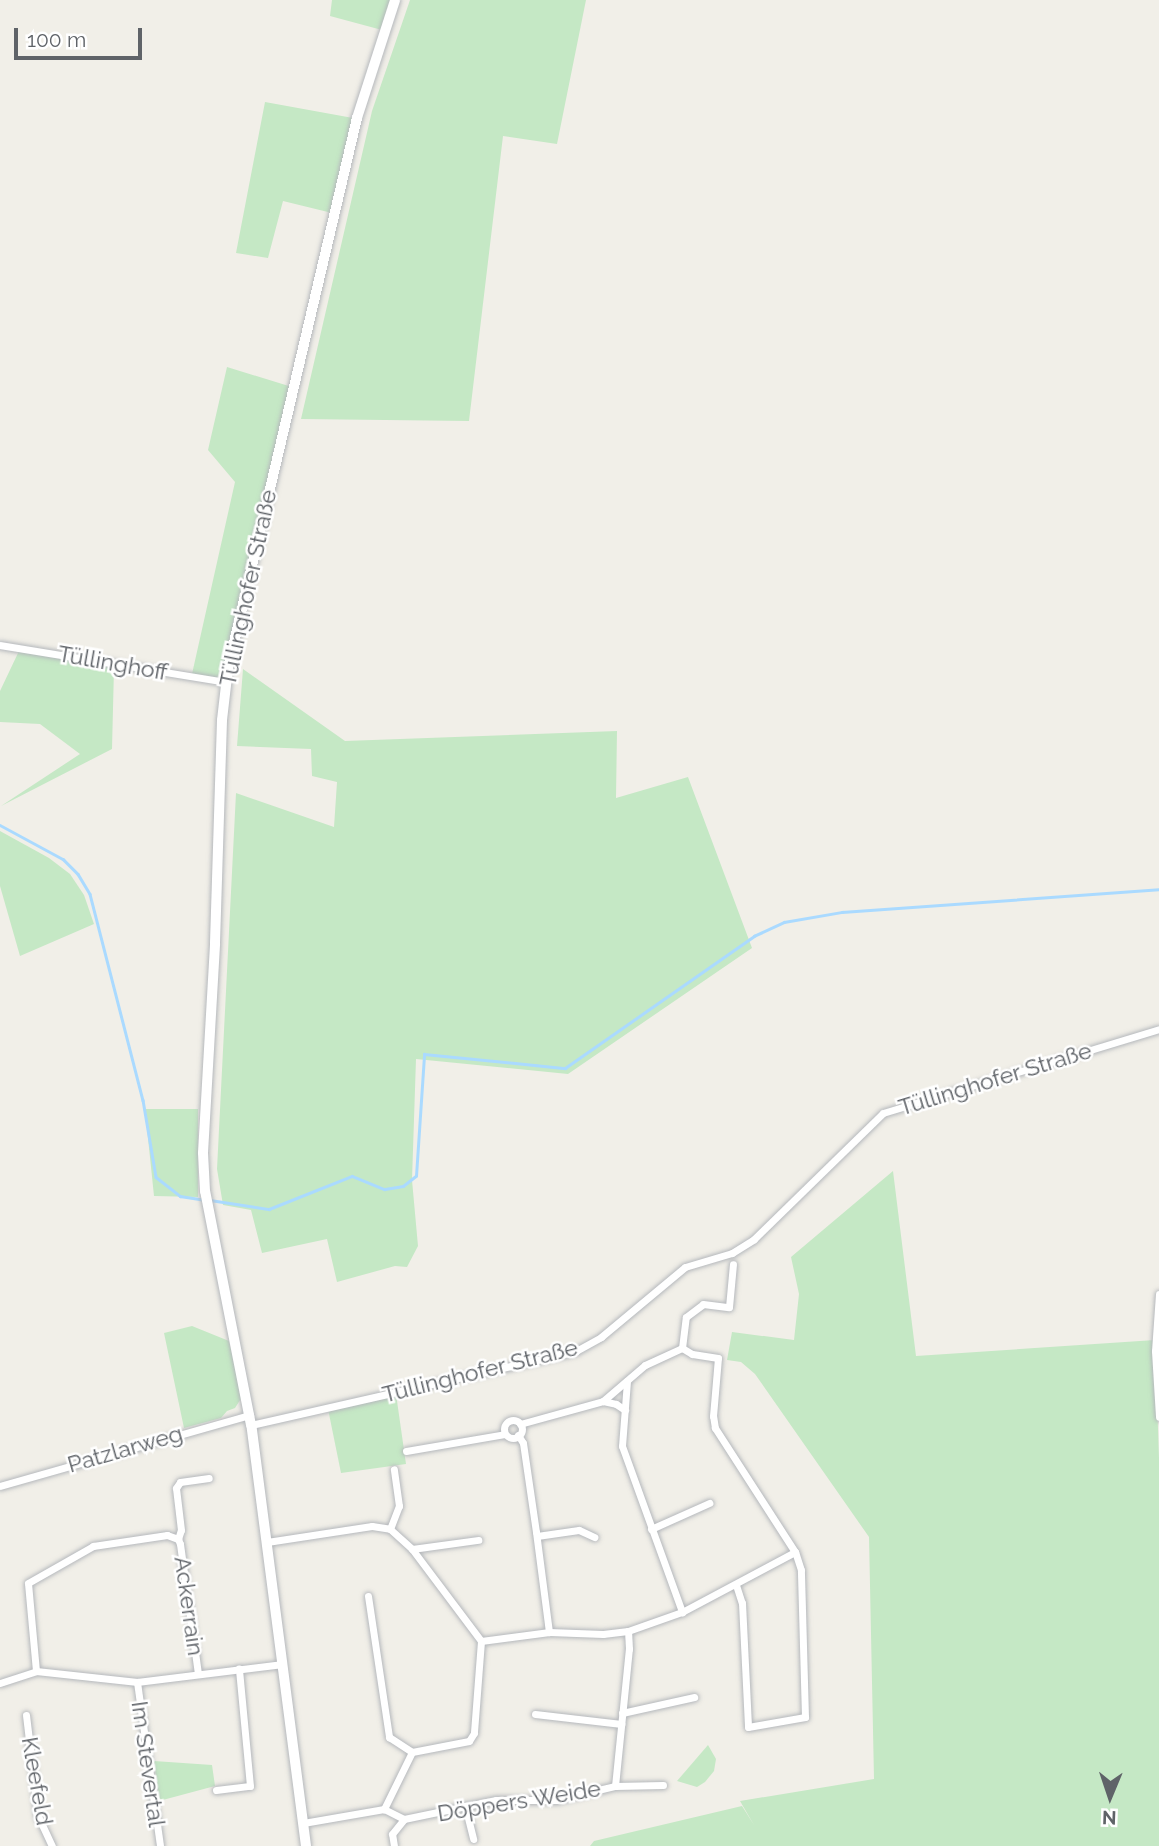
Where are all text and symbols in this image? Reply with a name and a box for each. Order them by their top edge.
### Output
scale bar [18,14,145,58]
text: 100 m [27,27,86,52]
street label: Tüllinghofer Straße [214,487,282,689]
street label: Tüllinghoff [56,640,170,686]
street label: Tüllinghofer Straße [895,1036,1095,1122]
street label: Tüllinghofer Straße [379,1333,581,1409]
street label: Patzlarweg [64,1419,186,1479]
street label: Ackerrain [168,1555,210,1657]
street label: Im Stevertal [125,1699,171,1829]
street label: Kleefeld [16,1735,58,1827]
north arrow [1075,1762,1145,1832]
street label: Döppers Weide [435,1774,603,1828]
text: N [1102,1807,1117,1829]

